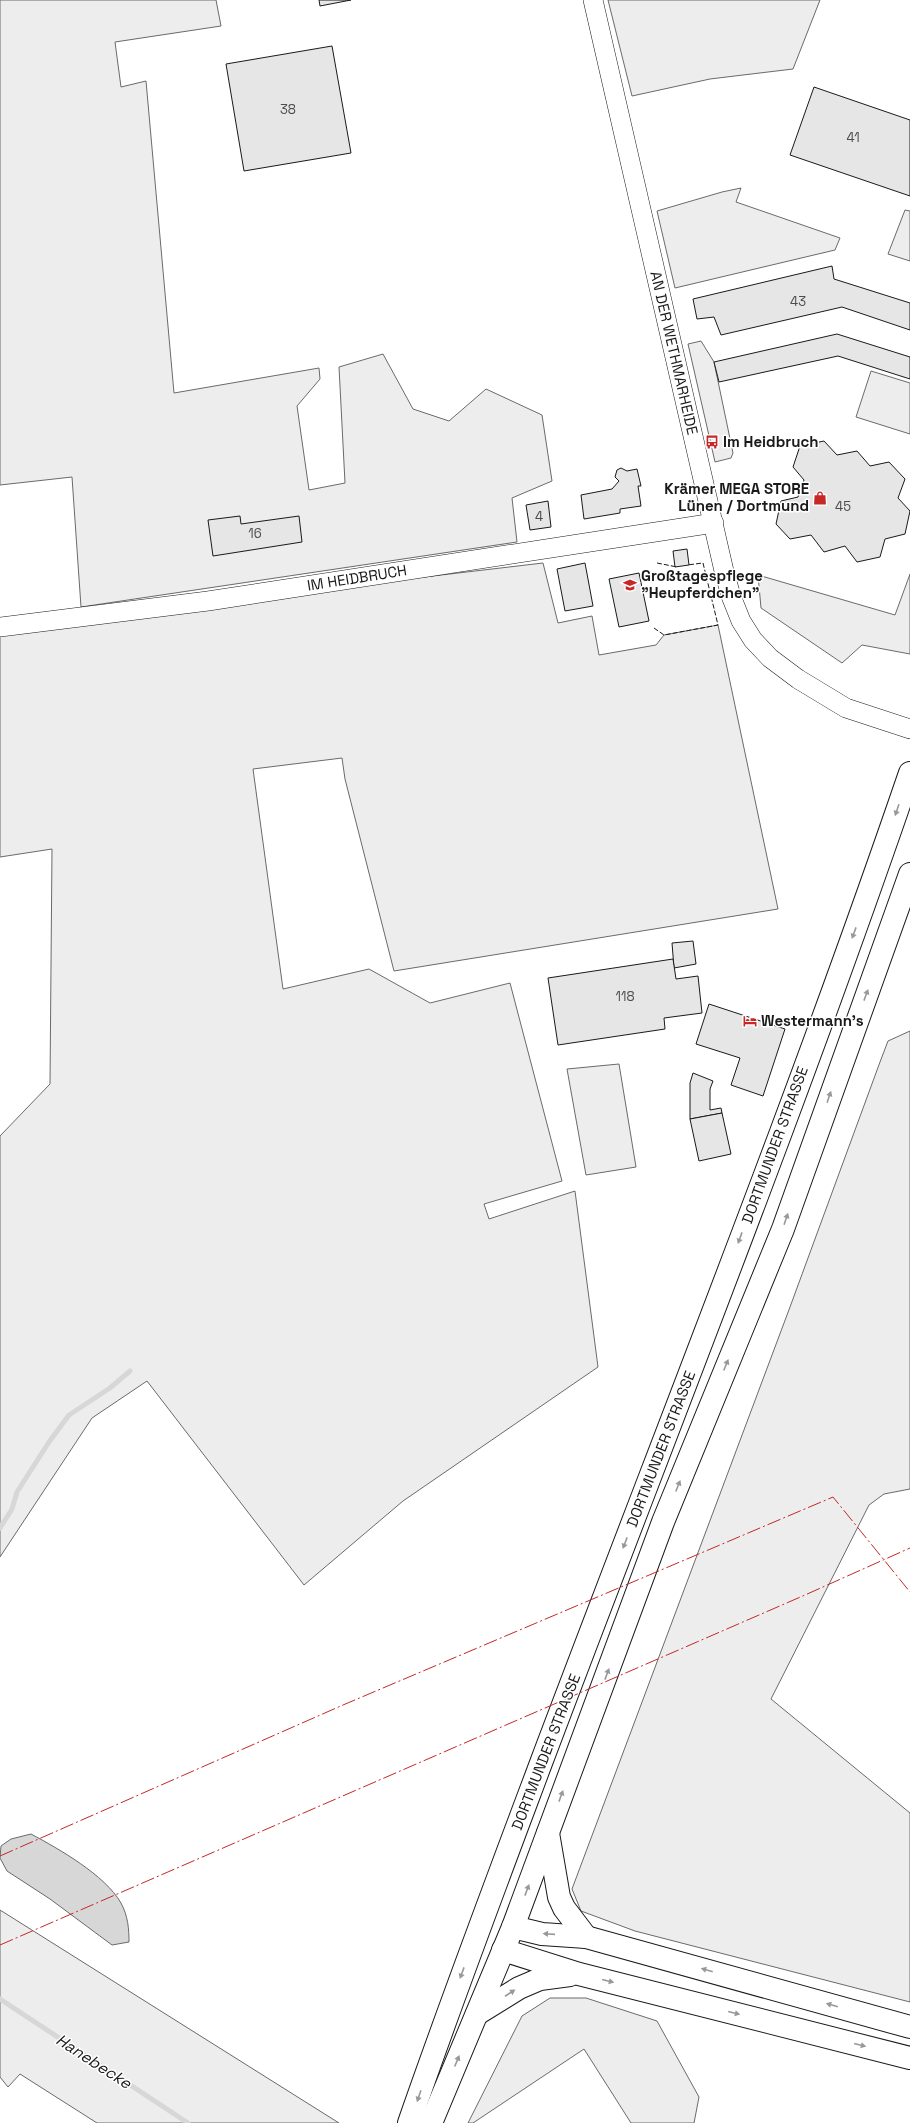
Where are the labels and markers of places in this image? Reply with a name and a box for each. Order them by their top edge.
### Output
place label: Im Heidbruch [723,432,818,451]
bus stop icon: Im Heidbruch [704,434,720,450]
place label: Krämer MEGA STORE Lünen / Dortmund [664,479,809,515]
shop icon: Krämer MEGA STORE Lünen / Dortmund [812,490,828,506]
place label: Großtagespflege "Heupferdchen" [641,566,763,602]
school or university icon: Großtagespflege "Heupferdchen" [622,577,638,593]
place label: Westermann's [761,1011,864,1030]
hotel icon: Westermann's [742,1013,758,1029]

